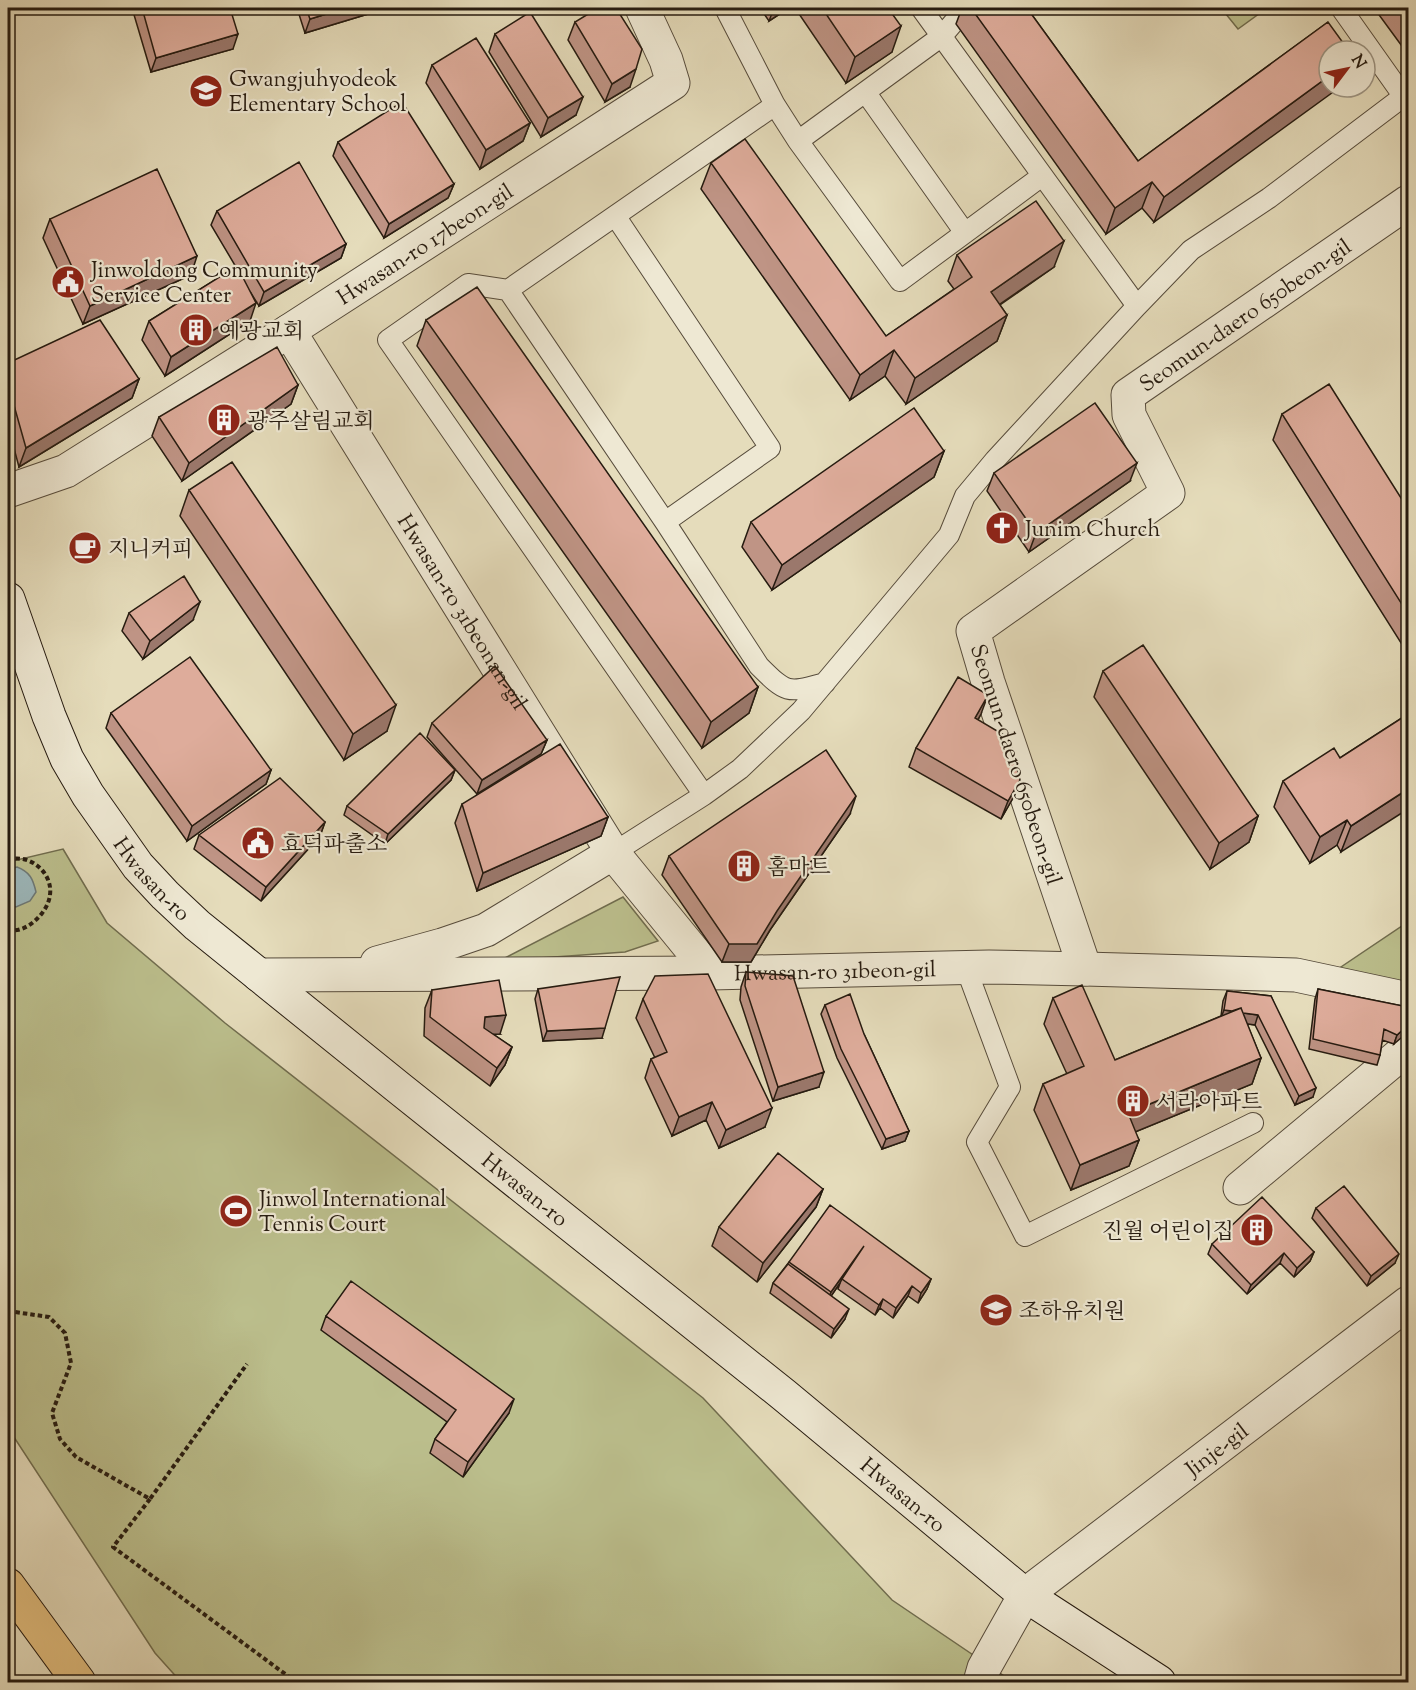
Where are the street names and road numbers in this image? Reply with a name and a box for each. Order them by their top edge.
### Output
street label: Hwasan-ro 17beon-gil [332,177,521,315]
street label: Seomun-daero 650beon-gil [1134,232,1359,402]
street label: Hwasan-ro 31beonan-gil [387,509,533,717]
street label: Seomun-daero 650beon-gil [960,640,1068,889]
street label: Hwasan-ro [104,832,196,930]
street label: Hwasan-ro 31beon-gil [734,955,936,992]
street label: Hwasan-ro [473,1146,574,1236]
street label: Jinje-gil [1179,1417,1257,1487]
street label: Hwasan-ro [852,1451,952,1542]

